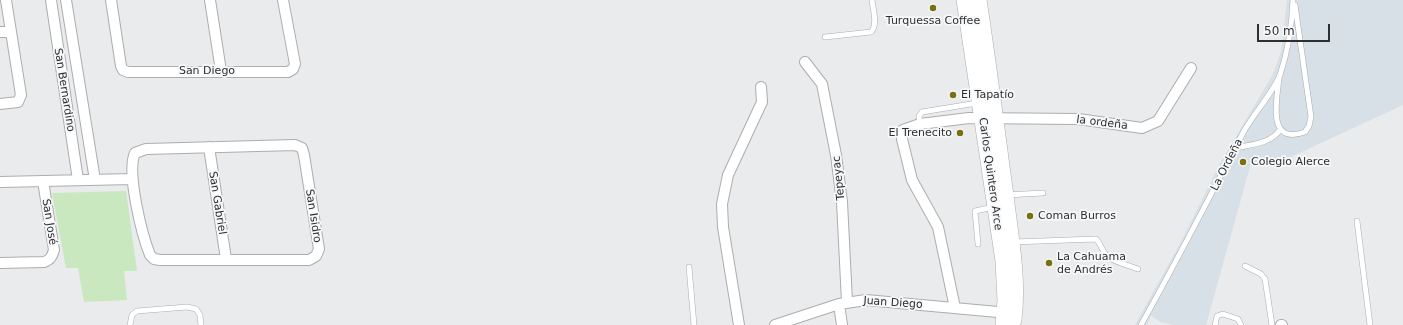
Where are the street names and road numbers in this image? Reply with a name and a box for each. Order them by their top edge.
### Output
street label: San Bernardino [51,47,77,133]
street label: San Diego [179,64,235,78]
street label: la ordeña [1075,113,1129,133]
street label: Carlos Quintero Arce [976,117,1004,231]
street label: La Ordeña [1208,137,1246,193]
street label: Tepeyac [830,155,848,201]
street label: San Gabriel [205,170,229,236]
street label: San Isidro [302,188,324,244]
street label: San José [39,198,59,246]
street label: Juan Diego [863,294,923,312]

